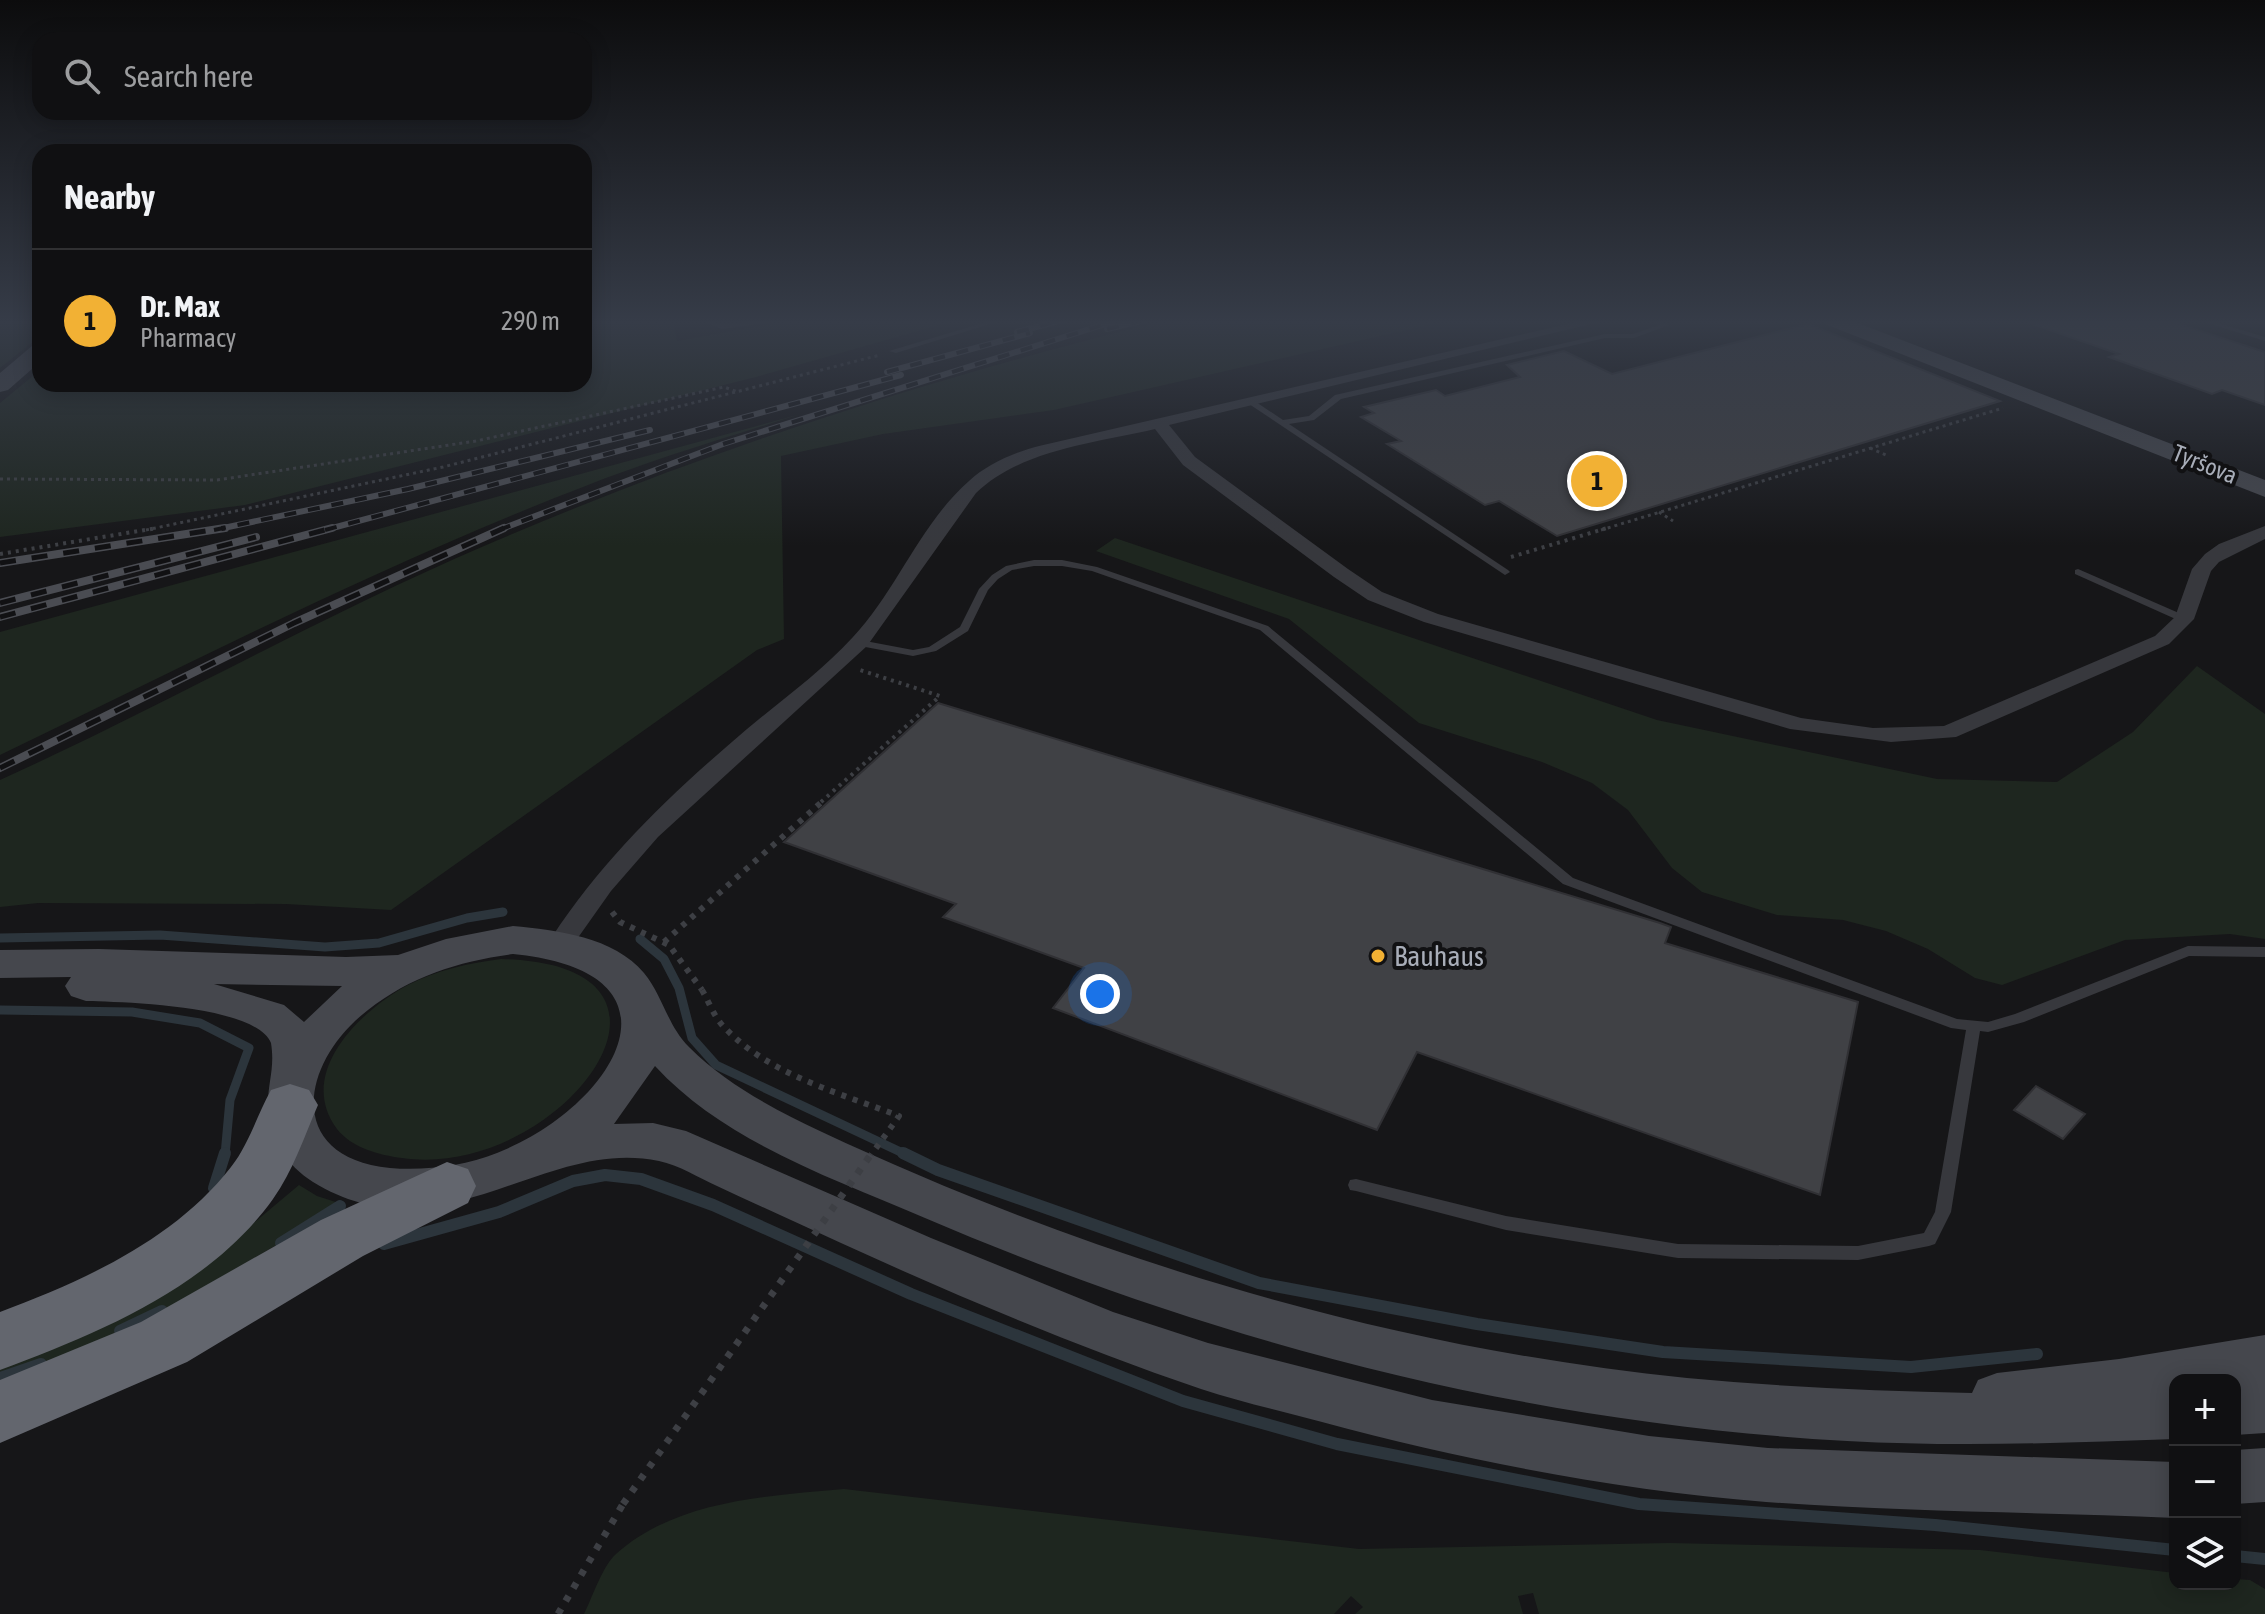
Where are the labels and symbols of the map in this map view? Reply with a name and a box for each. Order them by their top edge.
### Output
street label: Tyršova [2169,439,2241,489]
pin: 1 [1571,451,1623,511]
place label: Bauhaus [1394,940,1484,972]
marker: Bauhaus [1369,947,1387,965]
your location [1080,974,1120,1014]

